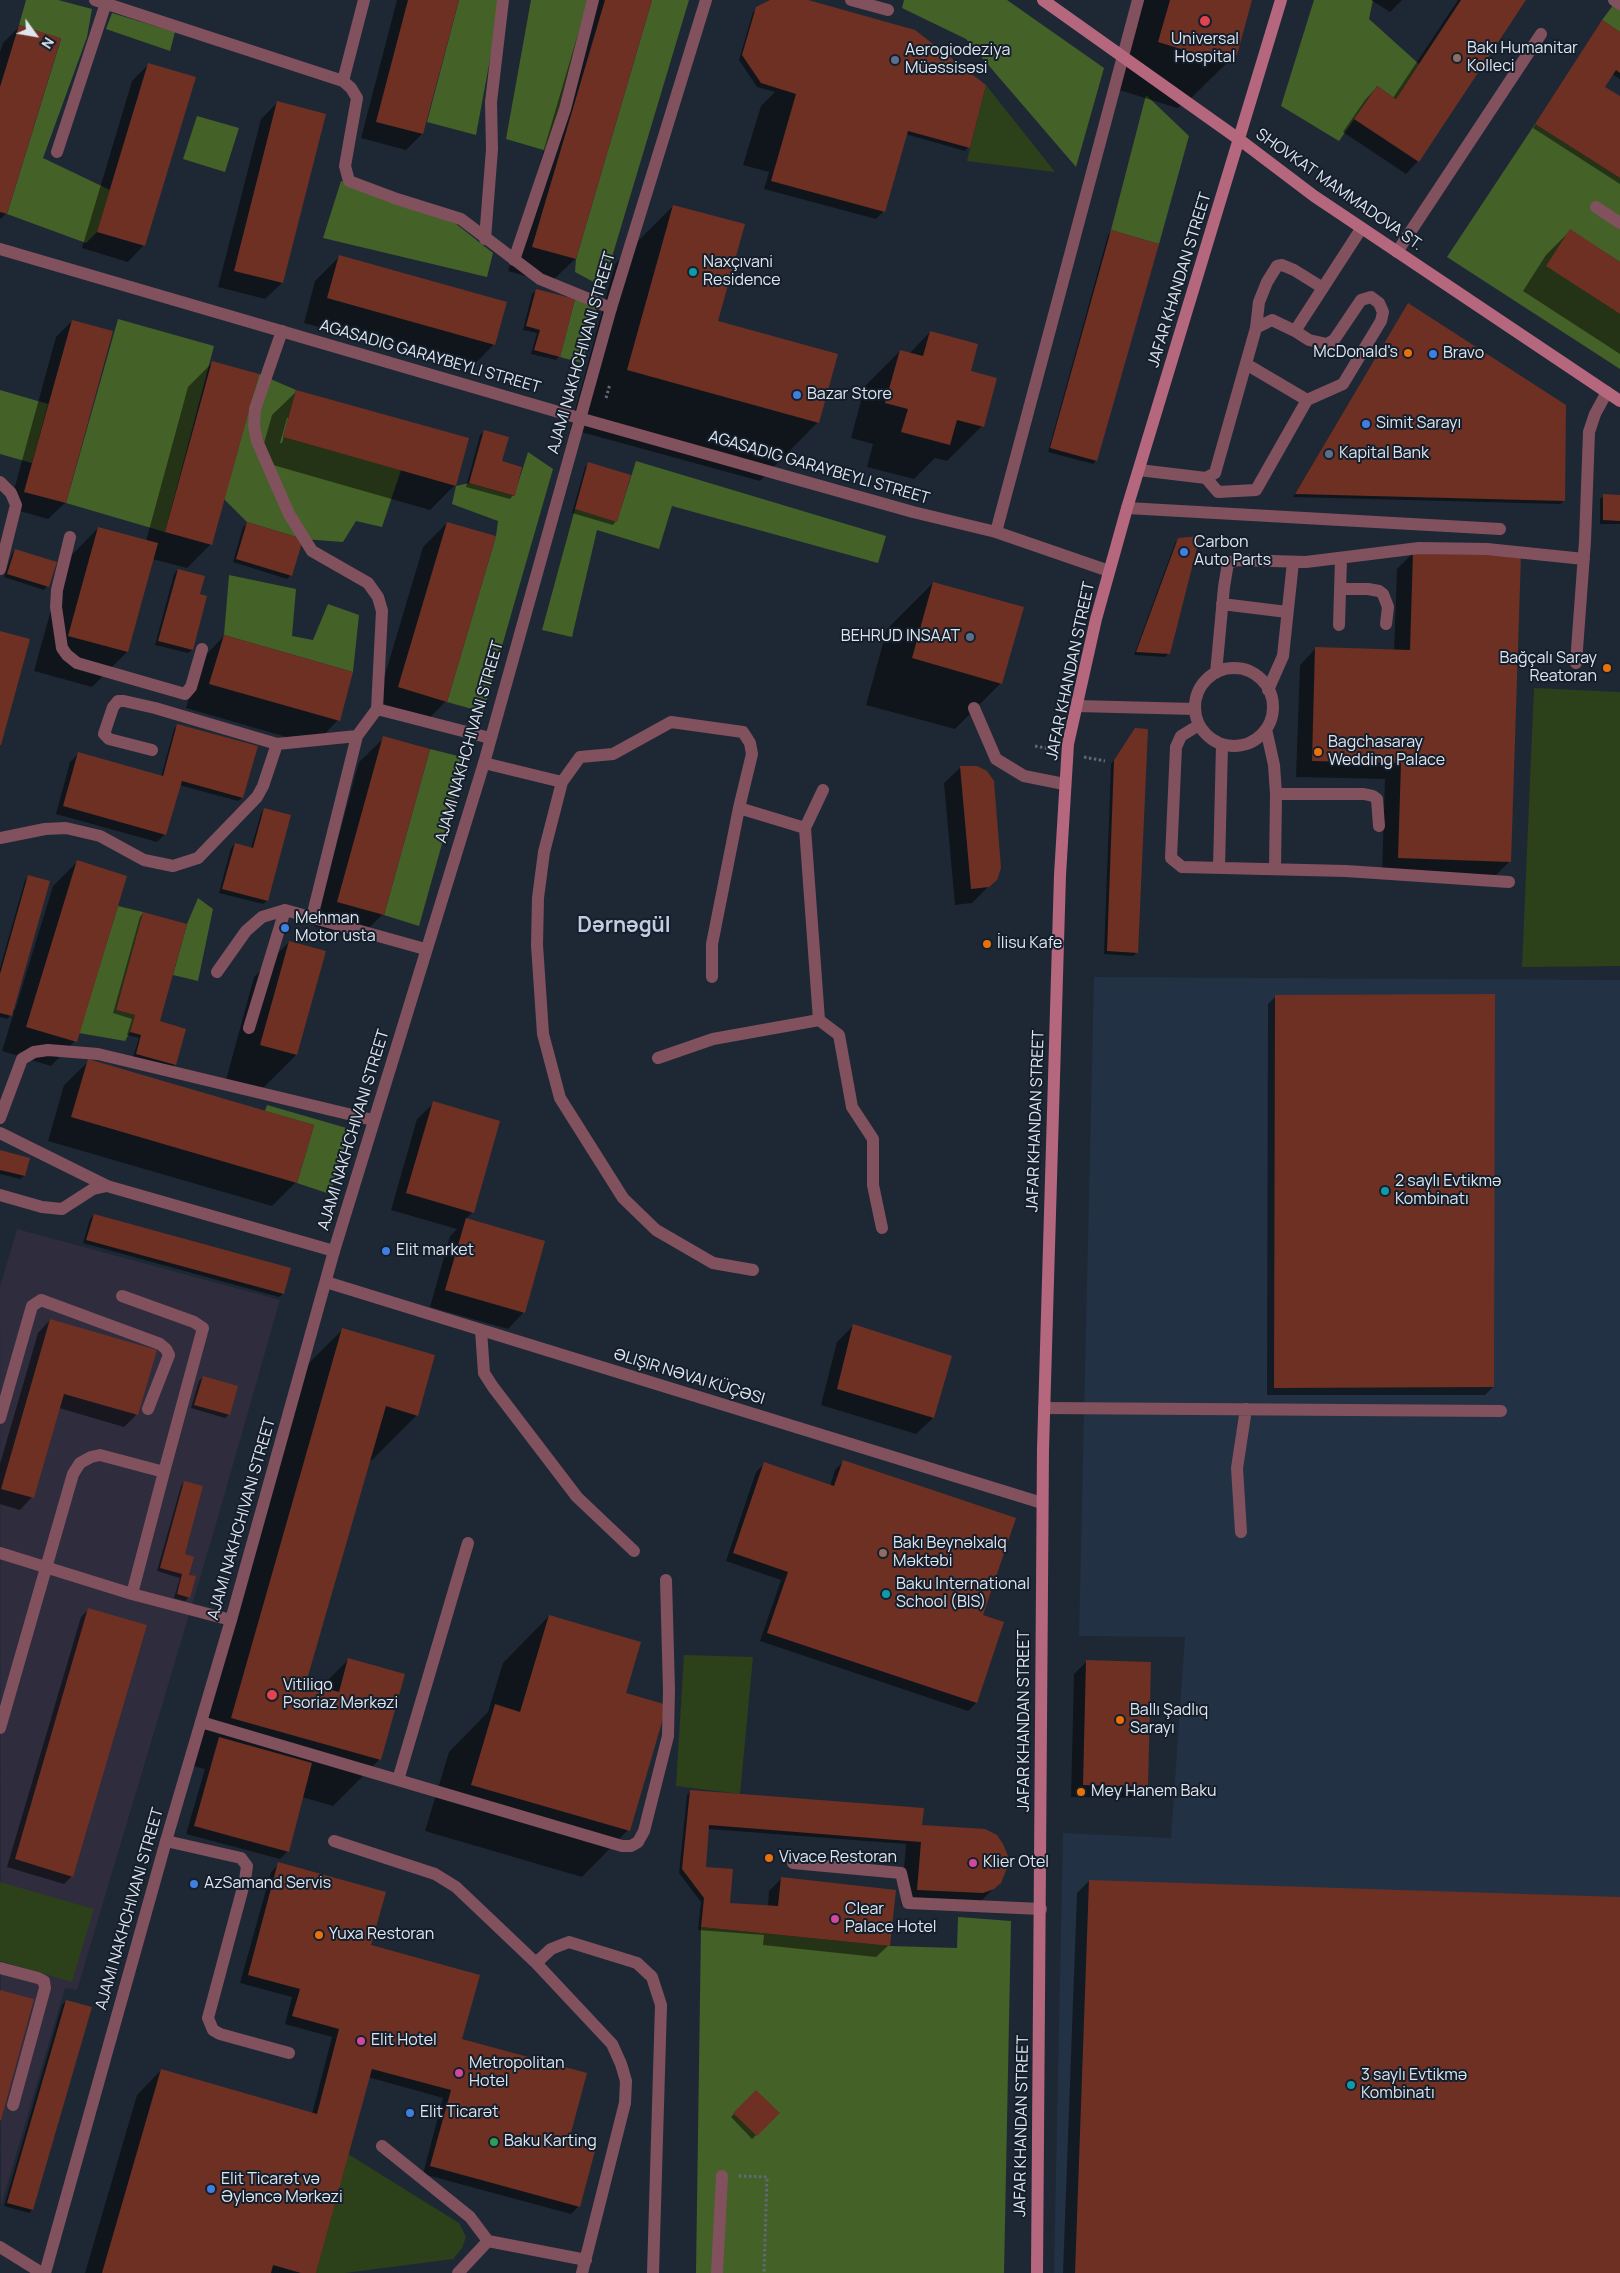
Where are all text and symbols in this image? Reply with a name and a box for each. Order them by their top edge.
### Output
north arrow [10,10,60,60]
marker: Universal Hospital [1198,14,1212,28]
place label: Universal Hospital [1171,30,1239,68]
text: N [37,34,59,53]
place label: Bakı Humanitar Kolleci [1467,39,1578,77]
place label: Aerogiodeziya Müəssisəsi [905,41,1010,79]
marker: Bakı Humanitar Kolleci [1451,52,1463,64]
marker: Aerogiodeziya Müəssisəsi [889,54,901,66]
street label: SHOVKAT MAMMADOVA ST. [1252,125,1426,255]
street label: JAFAR KHANDAN STREET [1144,190,1216,370]
street label: AJAMI NAKHCHIVANI STREET [544,250,620,456]
place label: Naxçıvani Residence [703,253,781,291]
marker: Naxçıvani Residence [687,266,699,278]
street label: AGASADIG GARAYBEYLI STREET [317,316,543,398]
place label: McDonald's [1313,343,1398,363]
place label: Bravo [1443,344,1484,364]
marker: McDonald's [1402,347,1414,359]
marker: Bravo [1427,348,1439,360]
place label: Bazar Store [807,385,892,405]
marker: Bazar Store [791,389,803,401]
place label: Simit Sarayı [1376,414,1461,434]
marker: Simit Sarayı [1360,418,1372,430]
street label: AGASADIG GARAYBEYLI STREET [706,427,932,509]
place label: Kapital Bank [1339,444,1429,464]
marker: Kapital Bank [1323,448,1335,460]
place label: Carbon Auto Parts [1194,533,1271,571]
marker: Carbon Auto Parts [1178,546,1190,558]
street label: JAFAR KHANDAN STREET [1043,580,1099,762]
place label: BEHRUD INSAAT [841,627,960,647]
marker: BEHRUD INSAAT [964,631,976,643]
street label: AJAMI NAKHCHIVANI STREET [432,639,508,845]
place label: Bağçalı Saray Reatoran [1499,649,1597,687]
marker: Bağçalı Saray Reatoran [1601,662,1613,674]
place label: Bagchasaray Wedding Palace [1328,733,1445,771]
marker: Bagchasaray Wedding Palace [1312,746,1324,758]
place label: Mehman Motor usta [295,909,376,947]
district label: Dərnəgül [577,913,671,939]
marker: Mehman Motor usta [279,922,291,934]
place label: İlisu Kafe [997,934,1062,954]
marker: İlisu Kafe [981,938,993,950]
street label: AJAMI NAKHCHIVANI STREET [314,1027,394,1233]
street label: JAFAR KHANDAN STREET [1023,1030,1049,1212]
place label: 2 saylı Evtikmə Kombinatı [1395,1172,1501,1210]
marker: 2 saylı Evtikmə Kombinatı [1379,1185,1391,1197]
place label: Elit market [396,1241,474,1261]
marker: Elit market [380,1245,392,1257]
street label: ƏLIŞIR NƏVAI KÜÇƏSI [611,1345,767,1409]
street label: AJAMI NAKHCHIVANI STREET [204,1416,280,1622]
place label: Bakı Beynəlxalq Məktəbi [893,1534,1007,1572]
marker: Bakı Beynəlxalq Məktəbi [877,1547,889,1559]
place label: Baku International School (BIS) [896,1575,1030,1613]
marker: Baku International School (BIS) [880,1588,892,1600]
street label: JAFAR KHANDAN STREET [1015,1630,1035,1812]
place label: Vitiliqo Psoriaz Mərkəzi [283,1676,398,1714]
marker: Vitiliqo Psoriaz Mərkəzi [265,1688,279,1702]
place label: Ballı Şadlıq Sarayı [1130,1701,1208,1739]
marker: Ballı Şadlıq Sarayı [1114,1714,1126,1726]
place label: Mey Hanem Baku [1091,1782,1217,1802]
marker: Mey Hanem Baku [1075,1786,1087,1798]
street label: AJAMI NAKHCHIVANI STREET [92,1806,168,2012]
place label: Vivace Restoran [779,1848,897,1868]
marker: Vivace Restoran [763,1852,775,1864]
place label: Klier Otel [983,1853,1049,1873]
marker: Klier Otel [967,1857,979,1869]
place label: AzSamand Servis [204,1874,331,1894]
marker: AzSamand Servis [188,1878,200,1890]
place label: Clear Palace Hotel [845,1900,937,1938]
marker: Clear Palace Hotel [829,1913,841,1925]
place label: Yuxa Restoran [329,1925,434,1945]
marker: Yuxa Restoran [313,1929,325,1941]
place label: Elit Hotel [371,2031,437,2051]
marker: Elit Hotel [355,2035,367,2047]
street label: JAFAR KHANDAN STREET [1011,2035,1033,2217]
place label: Metropolitan Hotel [469,2054,564,2092]
place label: 3 saylı Evtikmə Kombinatı [1361,2066,1467,2104]
marker: Metropolitan Hotel [453,2067,465,2079]
marker: 3 saylı Evtikmə Kombinatı [1345,2079,1357,2091]
place label: Elit Ticarət [420,2103,499,2123]
marker: Elit Ticarət [404,2107,416,2119]
place label: Baku Karting [504,2132,597,2152]
marker: Baku Karting [488,2136,500,2148]
place label: Elit Ticarət və Əyləncə Mərkəzi [221,2170,343,2208]
marker: Elit Ticarət və Əyləncə Mərkəzi [205,2183,217,2195]

